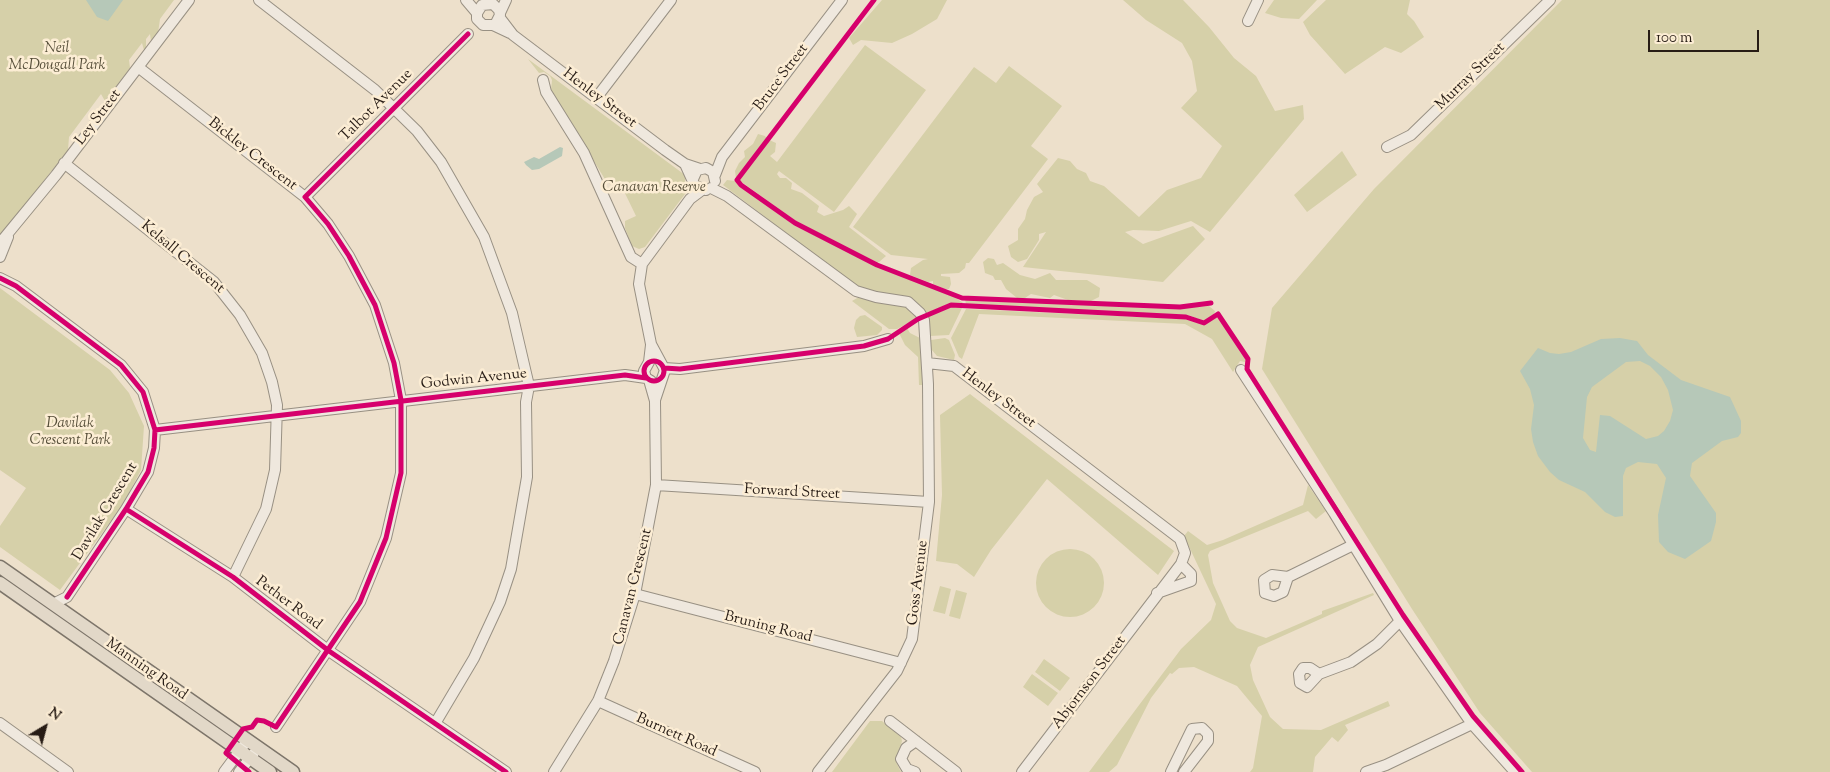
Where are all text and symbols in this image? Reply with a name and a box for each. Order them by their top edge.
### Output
scale bar [1650,20,1761,52]
text: 100 m [1656,28,1692,49]
street label: Murray Street [1433,39,1509,115]
park label: Neil McDougall Park [9,40,105,75]
street label: Bruce Street [751,41,813,115]
street label: Henley Street [558,65,640,133]
street label: Talbot Avenue [337,66,417,146]
street label: Ley Street [72,87,126,149]
street label: Bickley Crescent [204,115,300,195]
park label: Canavan Reserve [602,179,706,197]
street label: Kelsall Crescent [137,218,227,298]
street label: Godwin Avenue [420,365,528,395]
street label: Henley Street [957,365,1039,433]
park label: Davilak Crescent Park [29,415,111,450]
street label: Davilak Crescent [70,460,142,564]
street label: Forward Street [744,482,840,504]
street label: Canavan Crescent [611,527,657,647]
street label: Goss Avenue [905,539,933,627]
street label: Pether Road [251,573,325,635]
street label: Bruning Road [722,608,814,648]
street label: Abjornson Street [1049,633,1131,733]
street label: Manning Road [102,635,190,705]
north arrow [20,702,70,752]
text: N [44,704,65,726]
street label: Burnett Road [633,710,719,762]

